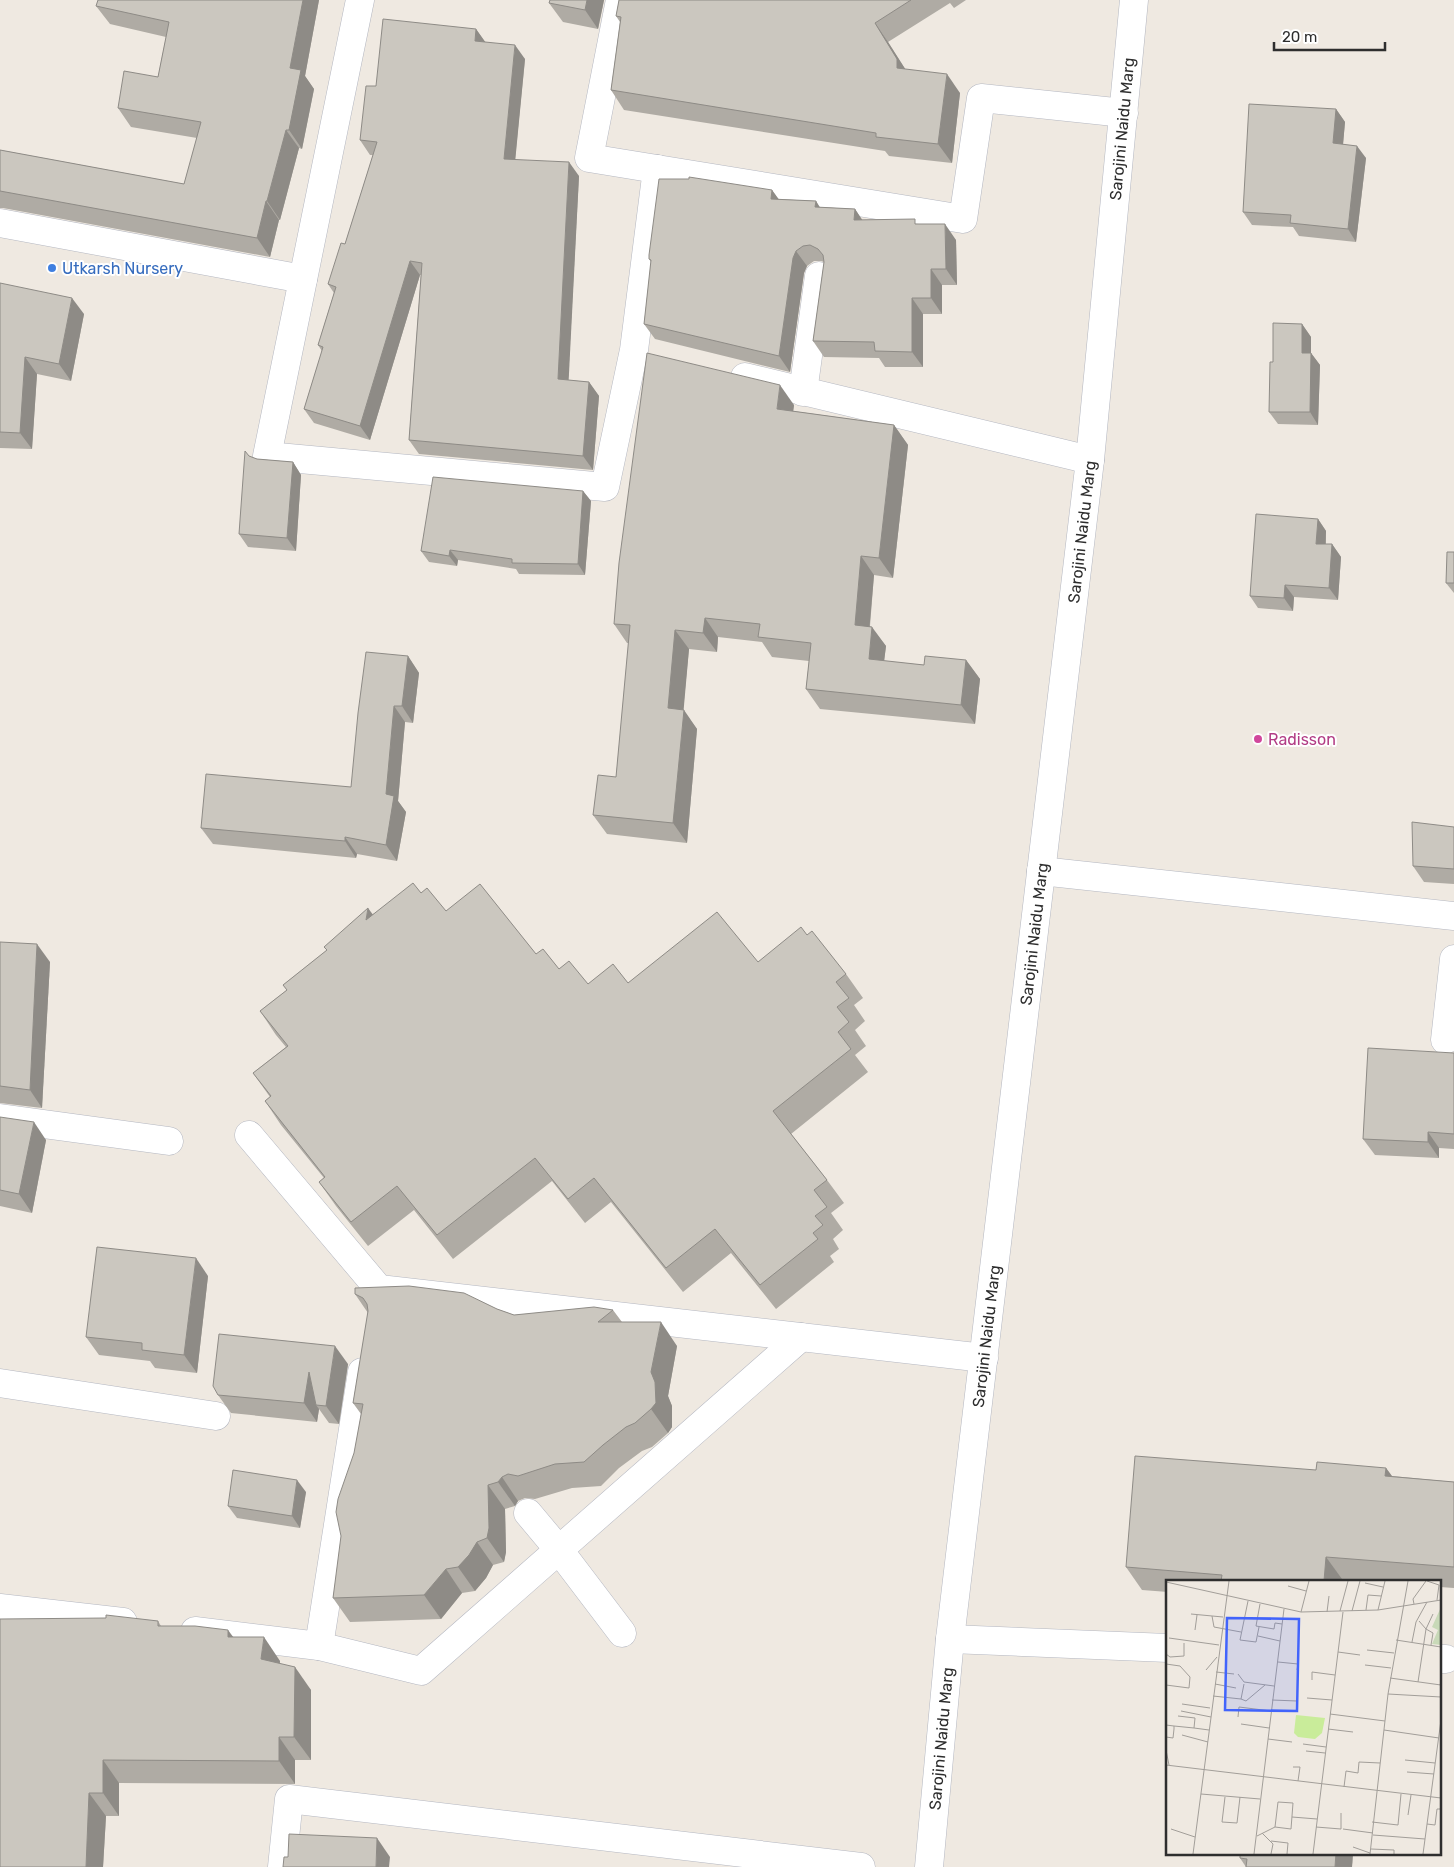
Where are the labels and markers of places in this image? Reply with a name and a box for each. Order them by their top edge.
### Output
place label: Utkarsh Nursery [62,259,183,278]
marker: Utkarsh Nursery [46,262,58,274]
place label: Radisson [1268,730,1336,749]
marker: Radisson [1252,733,1264,745]

